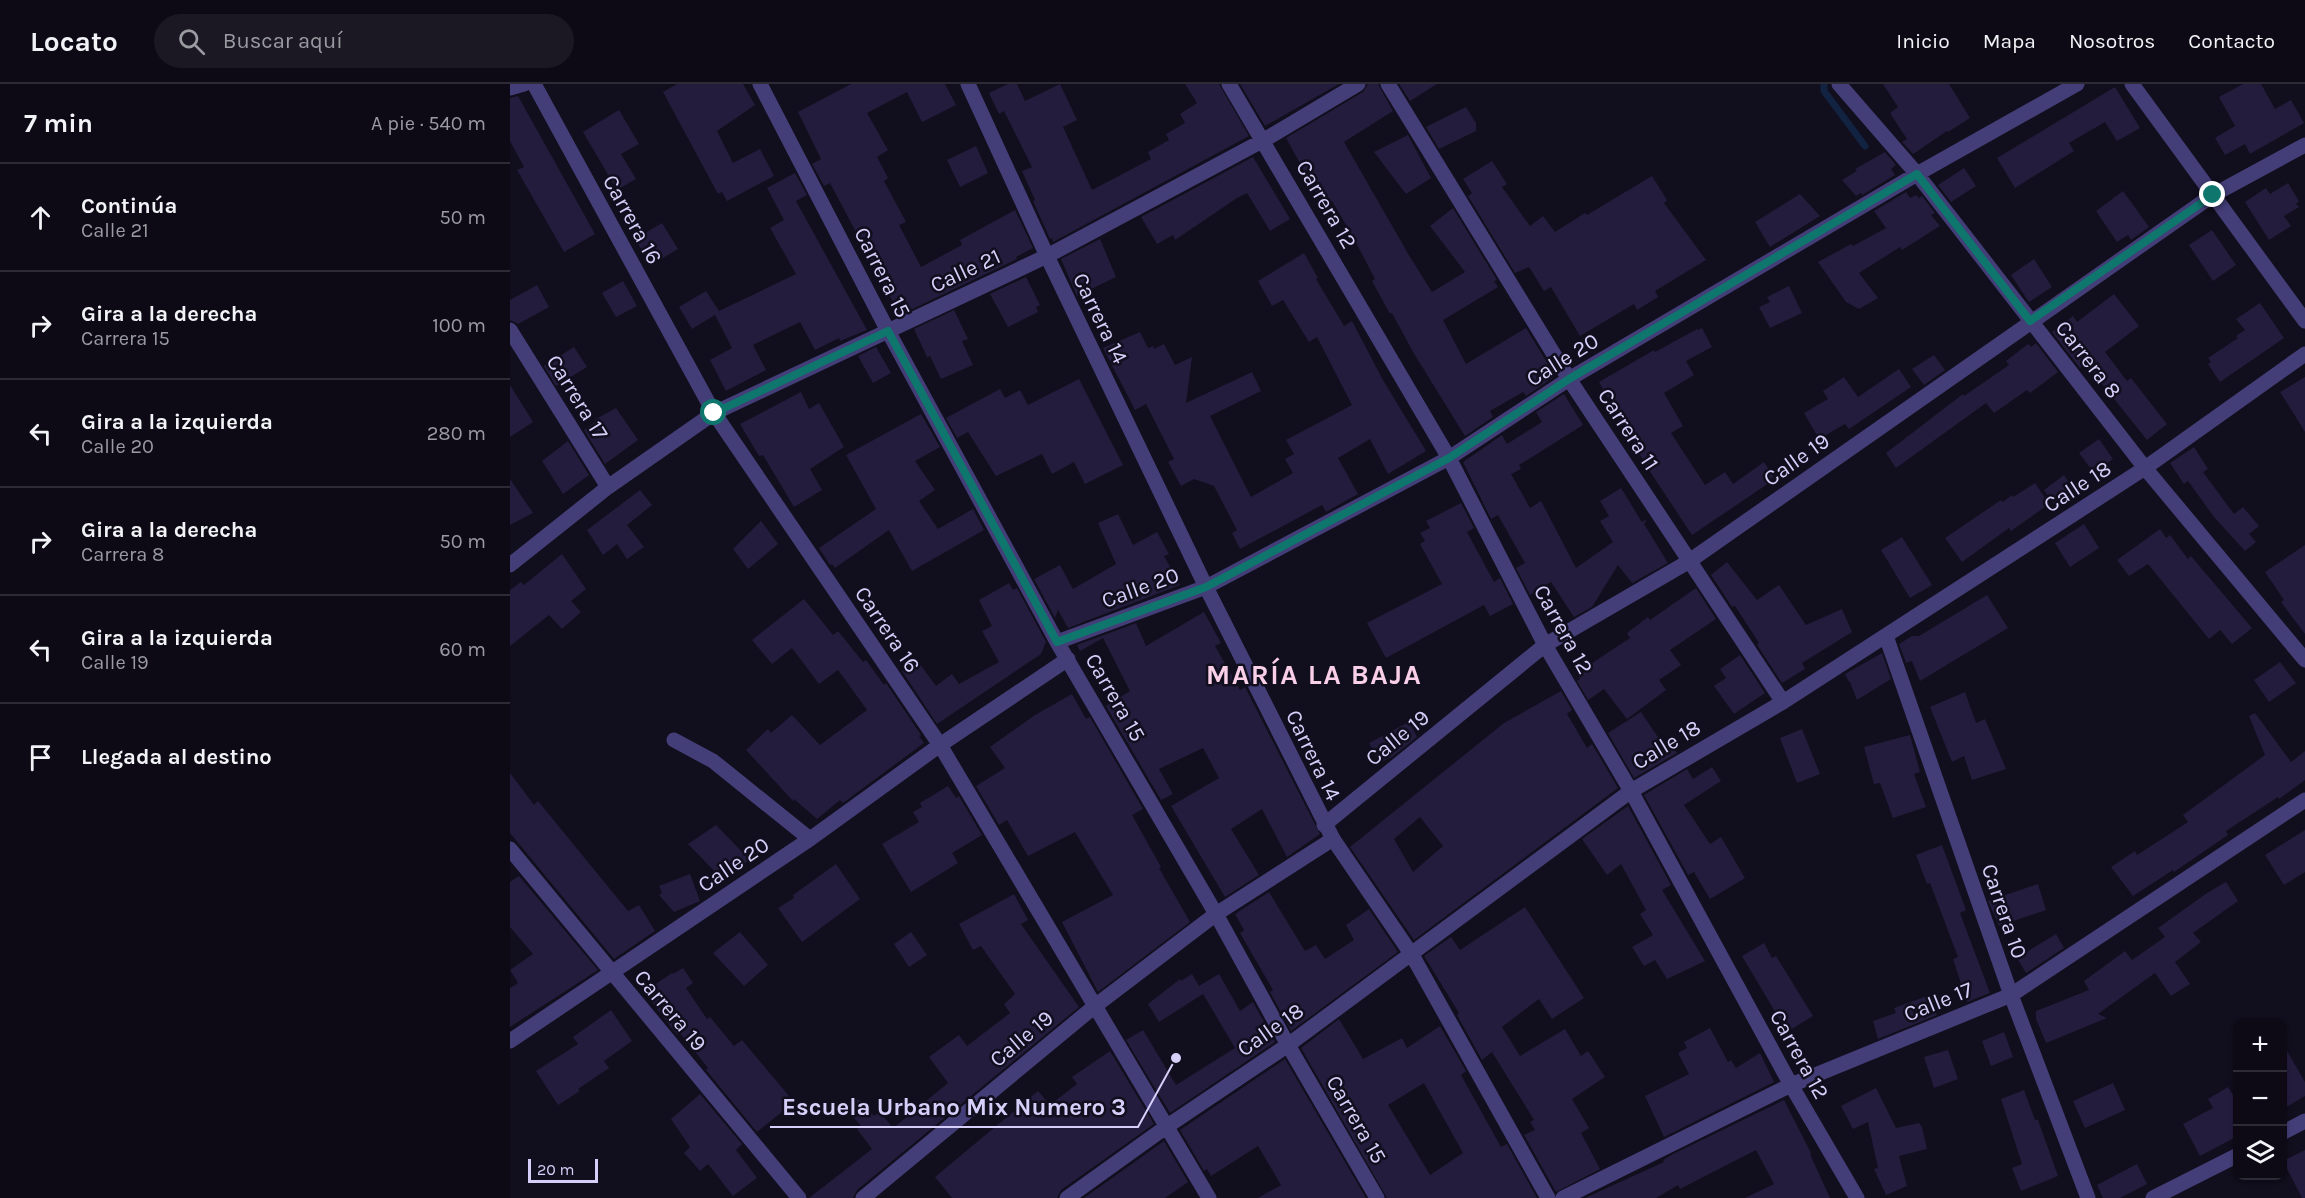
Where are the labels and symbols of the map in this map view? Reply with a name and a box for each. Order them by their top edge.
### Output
street label: Carrera 12 [1290,156,1362,253]
street label: Carrera 16 [597,170,667,269]
route end [2199,181,2225,207]
street label: Carrera 15 [848,223,916,322]
street label: Calle 21 [926,243,1005,298]
street label: Carrera 14 [1067,269,1133,368]
street label: Carrera 8 [2050,316,2127,404]
street label: Calle 20 [1522,328,1603,392]
street label: Carrera 17 [541,350,614,445]
street label: Carrera 11 [1592,384,1664,475]
route start [700,399,726,425]
street label: Calle 19 [1759,428,1835,492]
street label: Calle 18 [2039,455,2116,518]
street label: Calle 20 [1098,562,1182,614]
street label: Carrera 12 [1528,580,1598,679]
street label: Carrera 16 [849,582,925,677]
street label: Carrera 15 [1079,649,1151,746]
district label: MARÍA LA BAJA [1206,657,1422,691]
street label: Calle 19 [1361,704,1435,771]
street label: Carrera 14 [1280,706,1346,805]
street label: Calle 18 [1628,714,1705,775]
street label: Calle 20 [693,832,774,898]
street label: Carrera 10 [1976,861,2032,962]
street label: Carrera 19 [629,965,712,1057]
street label: Calle 17 [1900,976,1977,1027]
street label: Calle 18 [1232,998,1309,1062]
street label: Calle 19 [985,1005,1059,1073]
street label: Carrera 12 [1764,1005,1834,1104]
street label: Carrera 15 [1320,1071,1392,1168]
callout: Escuela Urbano Mix Numero 3 [770,1085,1138,1127]
text: Escuela Urbano Mix Numero 3 [782,1093,1126,1121]
scale bar [528,1156,598,1184]

